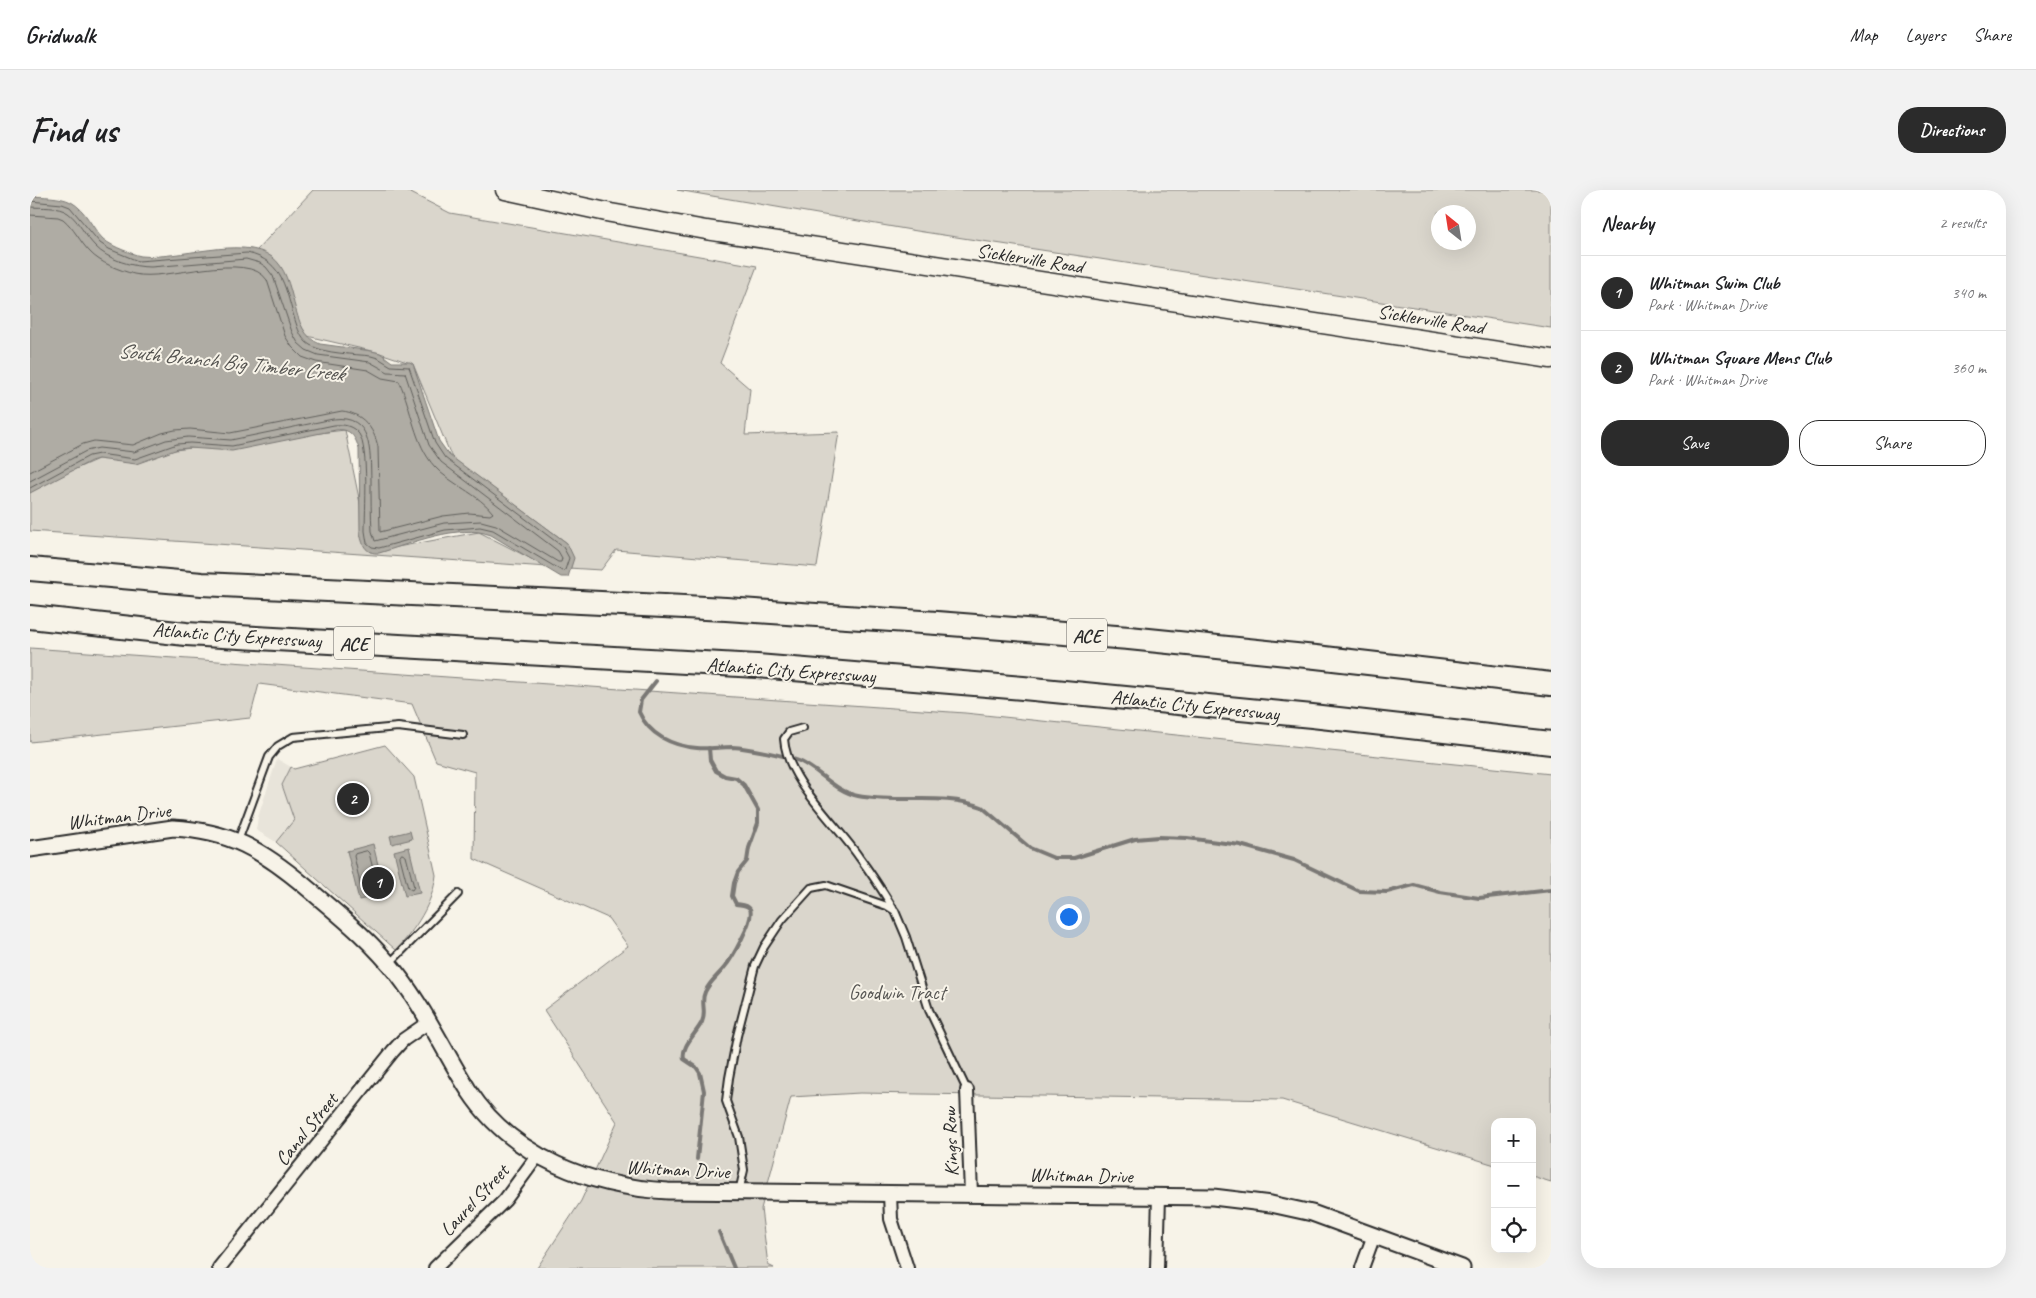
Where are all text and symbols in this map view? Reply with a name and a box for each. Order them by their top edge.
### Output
text: Gridwalk [25,20,95,50]
text: Map [1850,24,1878,46]
text: Layers [1906,24,1945,46]
text: Share [1973,24,2011,46]
button: Directions [1898,107,2006,153]
text: Find us [30,108,117,153]
north arrow [1431,205,1476,250]
text: Nearby [1601,210,1654,236]
text: 2 results [1939,213,1986,233]
street label: Sicklerville Road [975,238,1088,280]
text: Whitman Swim Club [1648,271,1780,295]
text: 1 [1613,283,1621,303]
text: 340 m [1952,283,1986,303]
text: Park · Whitman Drive [1648,295,1767,315]
street label: Sicklerville Road [1376,299,1489,341]
water label: South Branch Big Timber Creek [117,337,349,387]
text: Whitman Square Mens Club [1648,346,1831,370]
text: 2 [1613,358,1621,378]
text: 360 m [1952,358,1986,378]
text: Park · Whitman Drive [1648,370,1767,390]
button: Save [1601,420,1789,466]
button: Share [1799,420,1986,466]
street label: Atlantic City Expressway [152,617,323,654]
road number: ACE [1067,618,1107,652]
road number: ACE [334,626,374,659]
street label: Atlantic City Expressway [706,652,877,689]
street label: Atlantic City Expressway [1110,684,1281,727]
pin: 2 [337,780,369,818]
street label: Whitman Drive [66,798,173,835]
pin: 1 [362,864,394,902]
your location [1056,904,1082,930]
park label: Goodwin Tract [849,980,949,1005]
street label: Canal Street [269,1086,345,1171]
street label: Kings Row [937,1105,964,1177]
map controls [1491,1118,1536,1253]
button: + [1491,1118,1536,1163]
street label: Whitman Drive [626,1154,732,1185]
street label: Laurel Street [435,1157,516,1242]
street label: Whitman Drive [1029,1162,1134,1189]
button: − [1491,1163,1536,1208]
button: locate [1491,1208,1536,1253]

